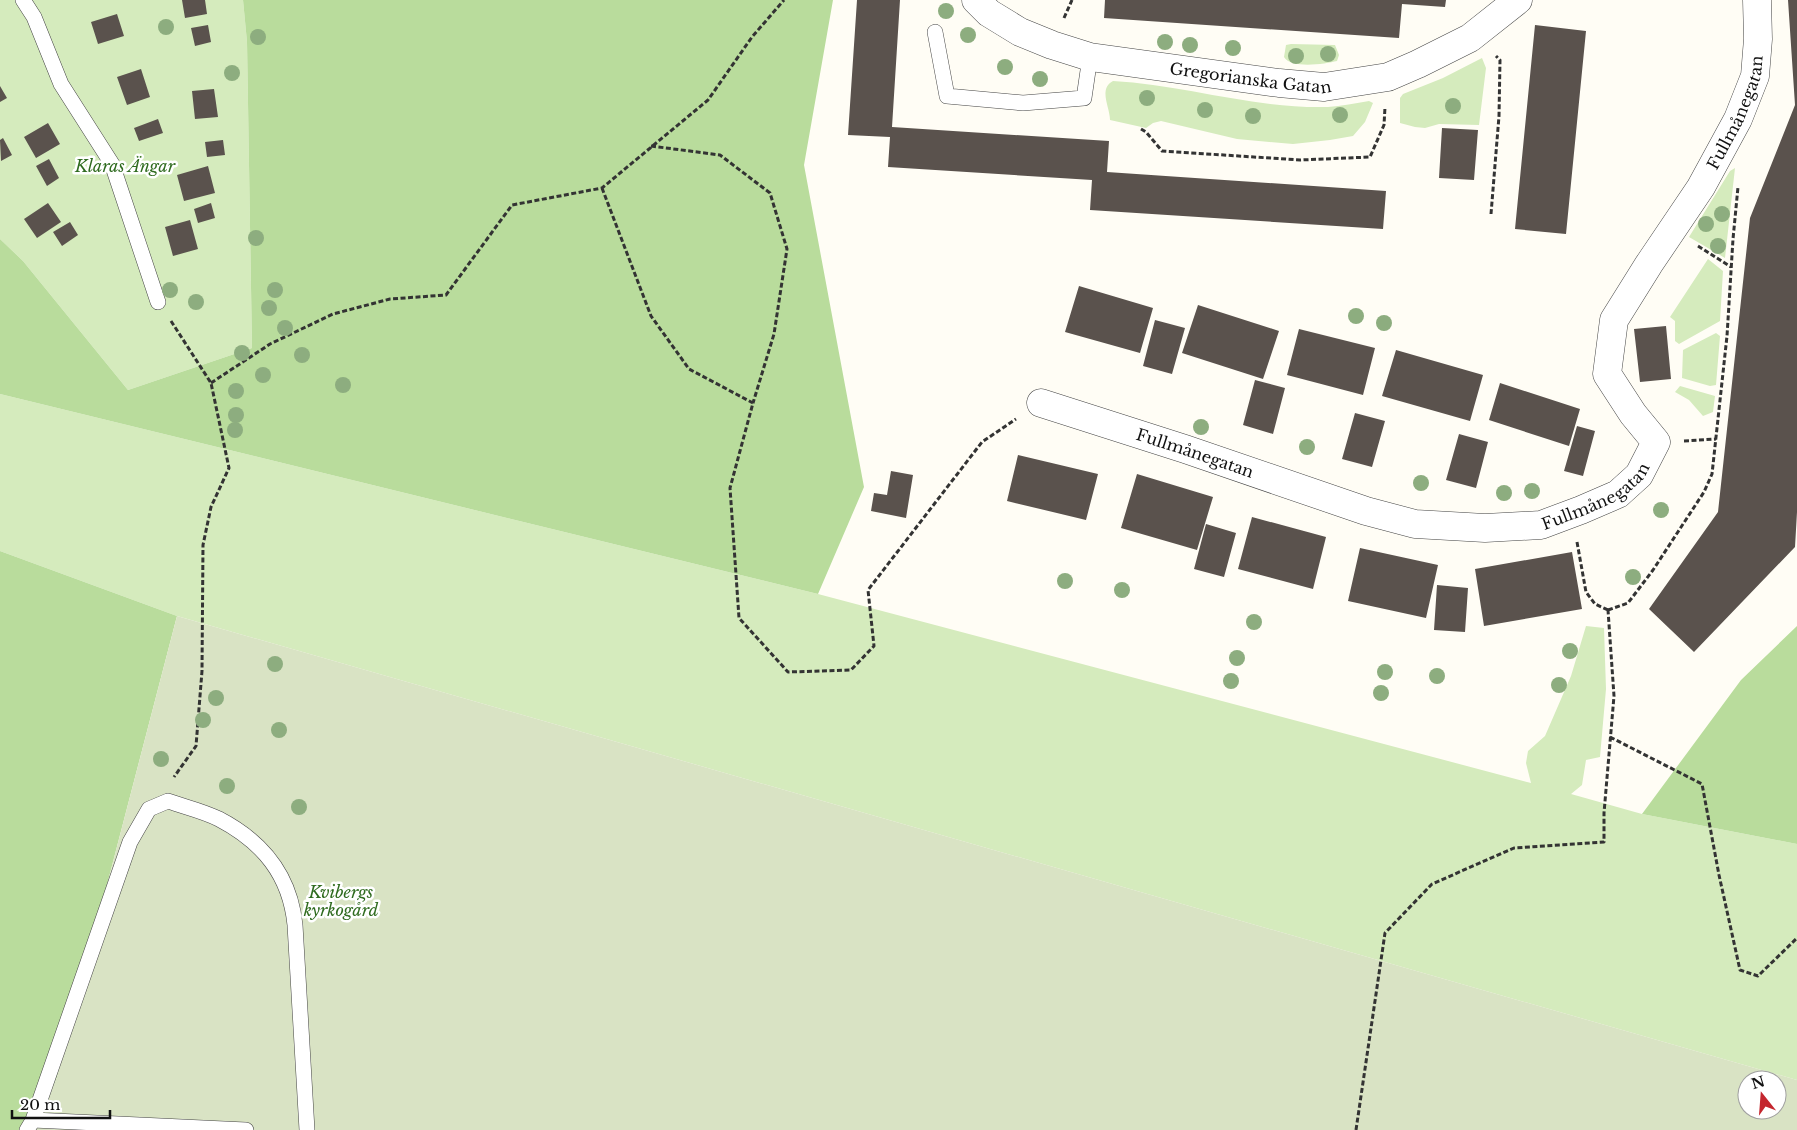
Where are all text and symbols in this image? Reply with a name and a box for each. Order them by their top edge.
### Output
street label: Fullmånegatan [1703,55,1767,173]
street label: Gregorianska Gatan [1168,58,1333,97]
park label: Klaras Ängar [74,156,176,176]
street label: Fullmånegatan [1134,424,1256,482]
street label: Fullmånegatan [1539,459,1654,534]
park label: Kvibergs kyrkogård [303,882,379,920]
north arrow [1737,1070,1787,1120]
text: N [1749,1072,1767,1093]
scale bar [12,1088,110,1120]
text: 20 m [20,1095,60,1114]

